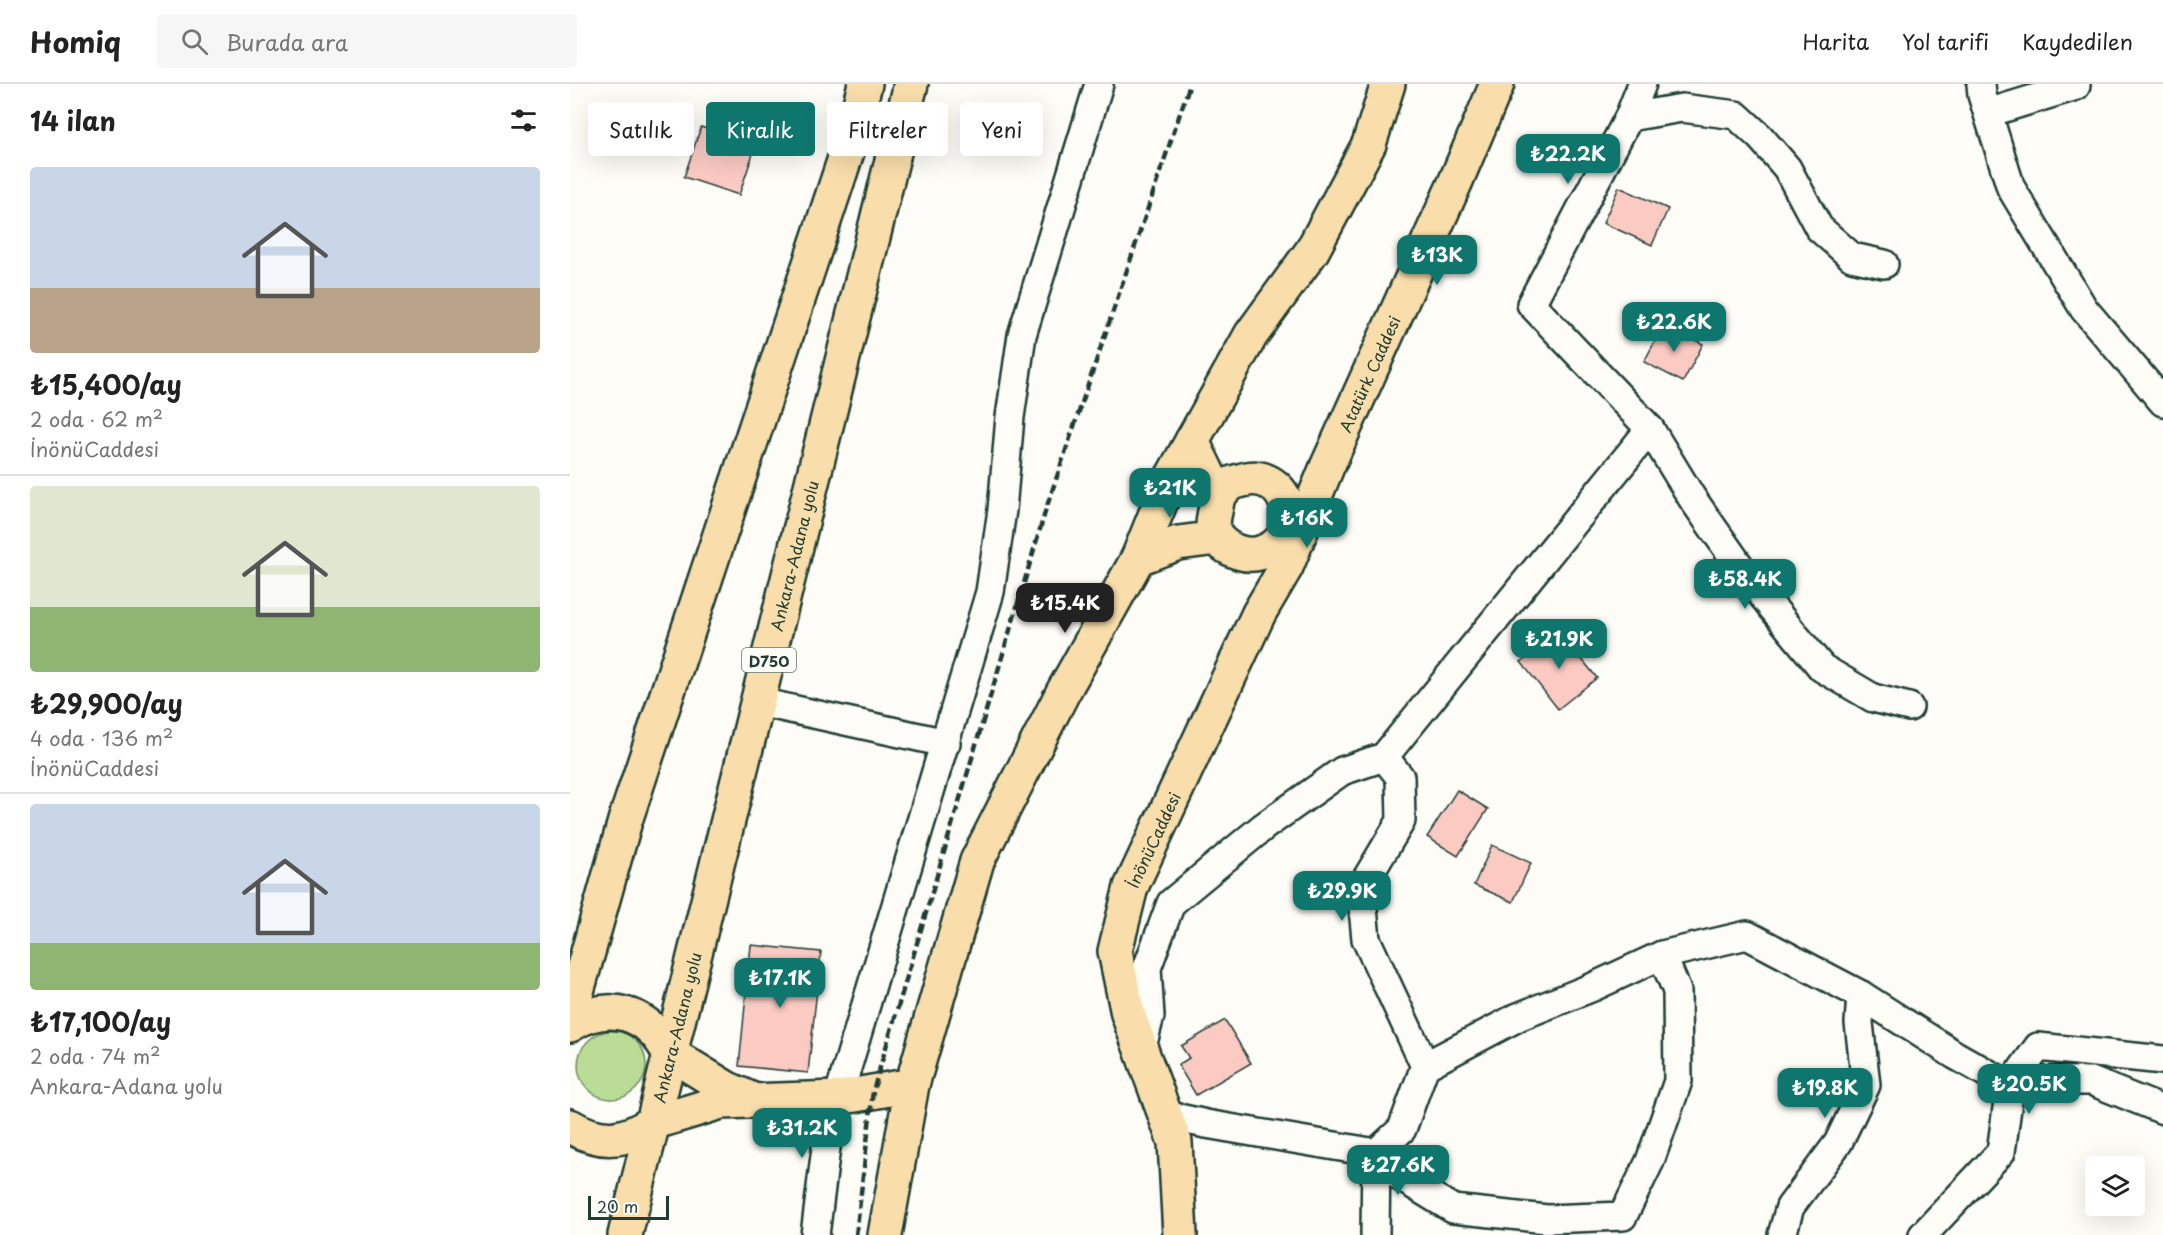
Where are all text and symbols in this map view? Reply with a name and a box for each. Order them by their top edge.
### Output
search box [157,14,577,68]
text: Homiq [30,20,121,63]
icon: search [178,25,211,58]
text: Burada ara [226,25,348,58]
text: Harita [1802,25,1869,57]
text: Yol tarifi [1902,25,1989,57]
text: Kaydedilen [2022,25,2133,57]
text: 14 ilan [30,101,116,140]
chip: Satılık [588,102,694,156]
chip: Kiralık [706,102,815,156]
chip: Filtreler [827,102,948,156]
chip: Yeni [960,102,1043,156]
icon: filters [507,104,540,137]
pin: ₺22.2K [1519,134,1617,185]
text: ₺22.2K [1530,138,1606,168]
icon: home [231,206,339,314]
pin: ₺13K [1401,235,1473,286]
text: ₺13K [1411,239,1463,269]
pin: ₺22.6K [1625,302,1723,353]
text: ₺22.6K [1636,306,1712,336]
street label: Atatürk Caddesi [1332,312,1406,436]
text: ₺15,400/ay [30,365,182,404]
text: 2 oda · 62 m² [30,404,163,434]
text: İnönüCaddesi [30,434,159,464]
pin: ₺21K [1134,468,1206,519]
text: ₺21K [1143,472,1197,502]
street label: Ankara-Adana yolu [764,478,824,633]
pin: ₺16K [1271,498,1343,549]
text: ₺16K [1280,502,1334,532]
icon: home [231,525,339,633]
pin: ₺58.4K [1696,559,1794,610]
text: ₺58.4K [1708,563,1782,593]
pin: ₺15.4K [1016,583,1114,634]
text: ₺15.4K [1030,587,1100,617]
pin: ₺21.9K [1510,619,1608,670]
text: ₺21.9K [1525,623,1593,653]
road number: D750 [742,648,796,672]
text: ₺29,900/ay [30,684,183,723]
text: 4 oda · 136 m² [30,723,173,753]
text: İnönüCaddesi [30,753,159,783]
street label: İnönüCaddesi [1120,788,1186,892]
icon: home [231,843,339,951]
pin: ₺29.9K [1293,871,1391,922]
text: ₺29.9K [1307,875,1377,905]
street label: Ankara-Adana yolu [646,950,707,1105]
pin: ₺17.1K [731,958,829,1009]
text: ₺17.1K [748,962,812,992]
text: ₺17,100/ay [30,1002,171,1041]
text: 2 oda · 74 m² [30,1041,161,1071]
pin: ₺20.5K [1980,1064,2078,1115]
pin: ₺19.8K [1776,1068,1874,1119]
text: ₺20.5K [1991,1068,2067,1098]
text: Ankara-Adana yolu [30,1071,223,1101]
text: ₺19.8K [1792,1072,1858,1102]
pin: ₺31.2K [753,1108,851,1159]
text: ₺31.2K [766,1112,838,1142]
pin: ₺27.6K [1349,1145,1447,1196]
text: ₺27.6K [1361,1149,1435,1179]
map controls [2085,1156,2145,1216]
button: layers [2085,1156,2145,1216]
scale bar [588,1193,669,1220]
text: 20 m [597,1194,638,1218]

